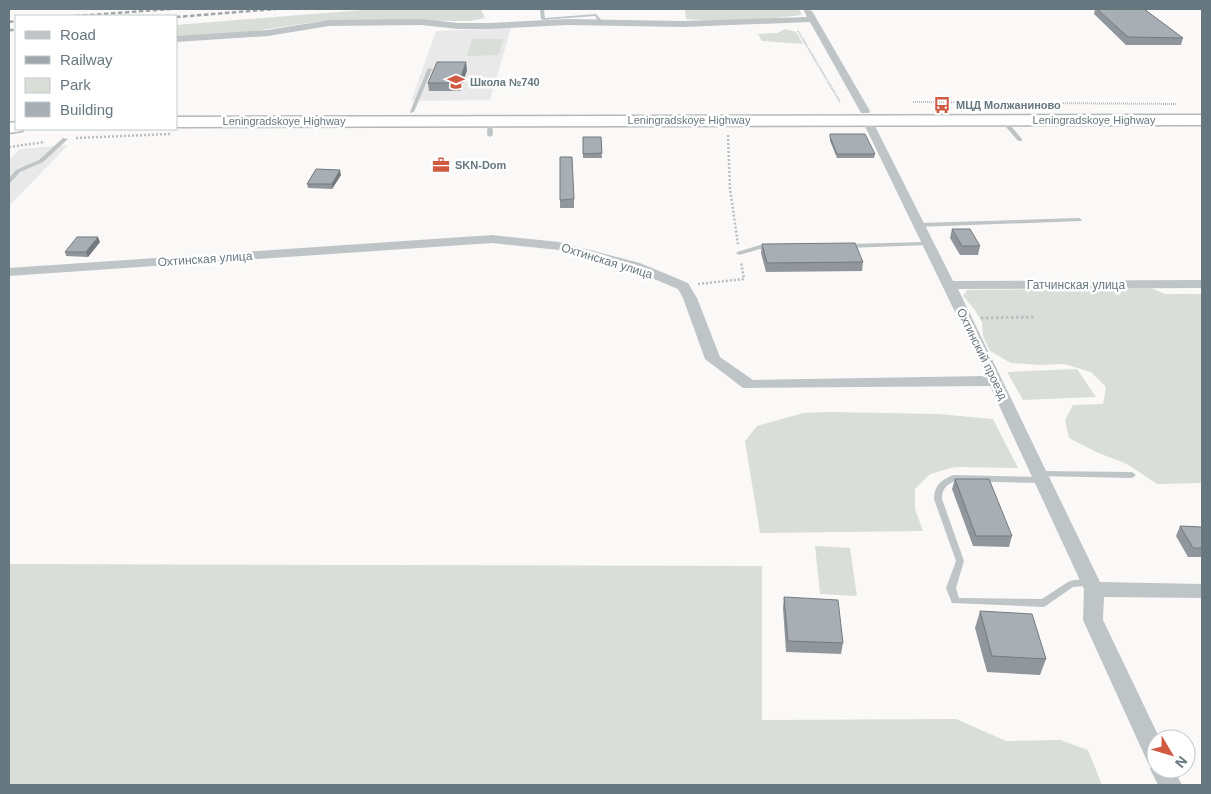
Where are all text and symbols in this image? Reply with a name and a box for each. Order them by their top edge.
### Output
legend [15,15,178,130]
text: Road [60,26,96,43]
text: Railway [60,51,113,68]
school or university icon: Школа №740 [446,72,466,92]
text: Park [60,76,91,93]
place label: Школа №740 [470,76,540,88]
bus stop icon: МЦД Молжаниново [932,95,952,115]
place label: МЦД Молжаниново [956,99,1061,111]
text: Building [60,101,113,118]
street label: Leningradskoye Highway [628,114,751,126]
street label: Leningradskoye Highway [1033,114,1156,126]
street label: Leningradskoye Highway [223,115,346,127]
office icon: SKN-Dom [431,155,451,175]
place label: SKN-Dom [455,159,507,171]
street label: Охтинская улица [560,240,655,282]
street label: Охтинская улица [157,249,253,269]
street label: Гатчинская улица [1027,278,1125,292]
street label: Охтинский проезд [954,306,1010,402]
north arrow [1146,729,1196,779]
text: N [1172,753,1191,771]

